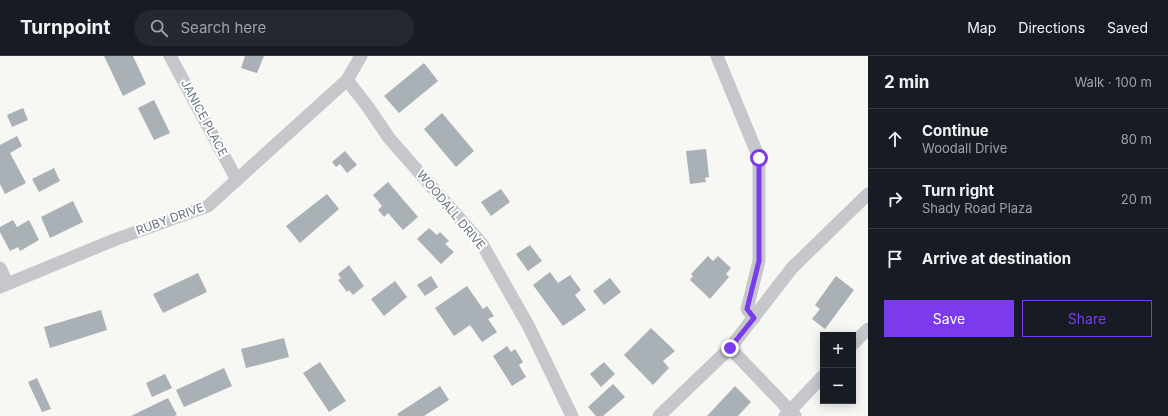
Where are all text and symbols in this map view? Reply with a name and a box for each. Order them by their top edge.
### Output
search box [134,10,414,46]
text: Turnpoint [20,16,110,39]
icon: search [148,17,170,39]
text: Search here [180,18,266,37]
text: Map [967,19,996,36]
text: Directions [1018,19,1085,36]
text: Saved [1107,19,1148,36]
text: 2 min [884,72,929,92]
text: Walk · 100 m [1074,74,1152,90]
street label: JANICE PLACE [178,77,231,159]
text: Continue [922,121,989,140]
icon: ahead [884,128,906,150]
text: 80 m [1121,131,1152,147]
text: Woodall Drive [922,140,1007,156]
route start [750,149,768,167]
street label: WOODALL DRIVE [414,167,489,252]
text: Turn right [922,181,994,200]
icon: right [884,188,906,210]
text: 20 m [1121,191,1152,207]
street label: RUBY DRIVE [134,199,206,238]
text: Shady Road Plaza [922,200,1033,216]
icon: arrive [884,248,906,270]
text: Arrive at destination [922,249,1071,268]
button: Save [884,300,1014,337]
button: Share [1022,300,1152,337]
map controls [820,332,856,404]
button: + [820,332,856,368]
route end [721,339,739,357]
button: − [820,368,856,404]

